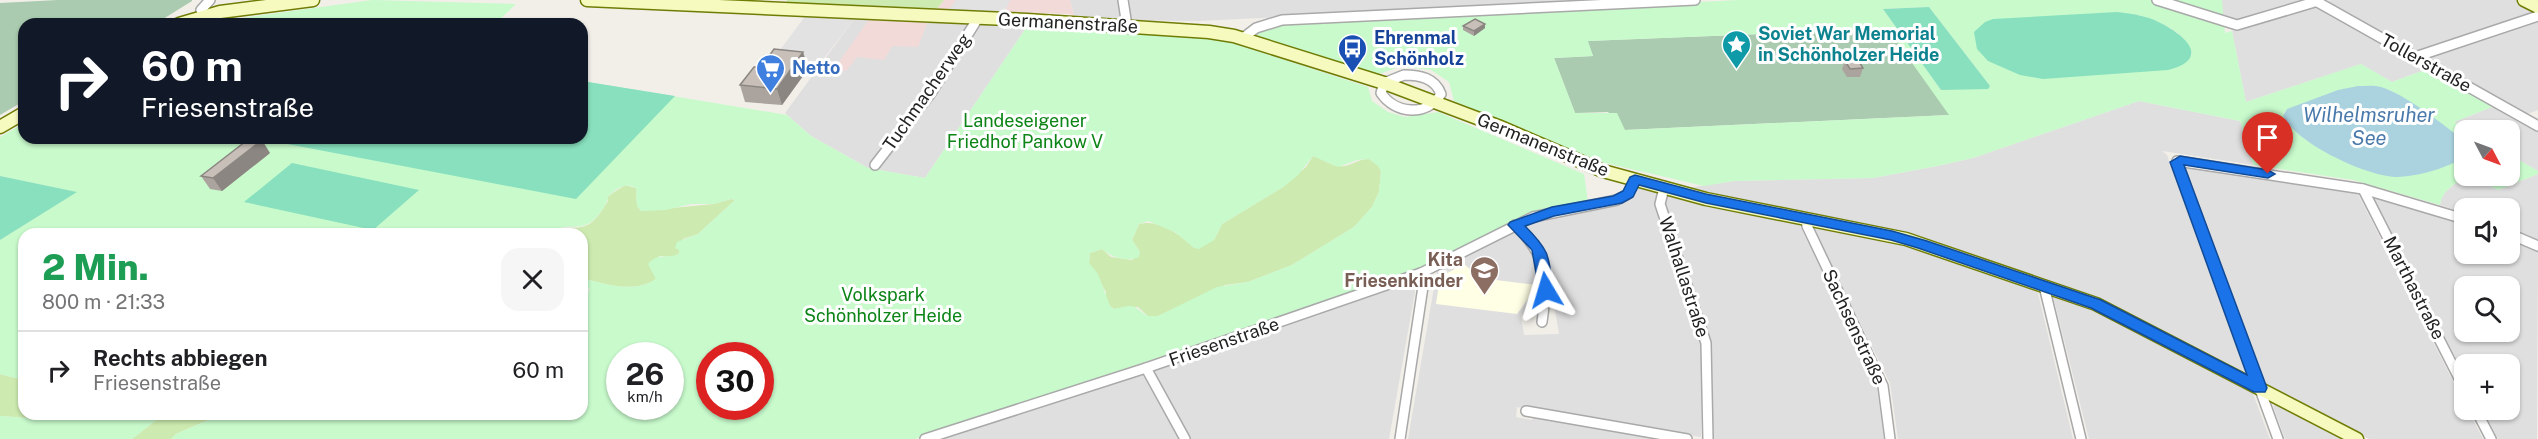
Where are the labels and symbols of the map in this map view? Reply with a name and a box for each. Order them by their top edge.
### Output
street label: Germanenstraße [997,8,1139,37]
place label: Soviet War Memorial in Schönholzer Heide [1758,23,1939,65]
place label: Ehrenmal Schönholz [1374,27,1464,69]
place icon: Soviet War Memorial in Schönholzer Heide [1721,28,1753,70]
street label: Tuchmacherweg [878,29,975,154]
street label: Tollerstraße [2377,29,2475,96]
bus stop icon: Ehrenmal Schönholz [1337,32,1369,74]
supermarket icon: Netto [755,52,787,94]
place label: Netto [792,57,840,78]
water label: Wilhelmsruher See [2303,103,2435,150]
street label: Germanenstraße [1474,109,1612,181]
park label: Landeseigener Friedhof Pankow V [947,110,1103,152]
pin [2242,112,2293,174]
north arrow [2454,120,2520,186]
street label: Walhallastraße [1655,214,1714,340]
street label: Marthastraße [2379,233,2449,343]
place label: Kita Friesenkinder [1344,249,1464,291]
school or university icon: Kita Friesenkinder [1468,254,1500,296]
position arrow [1514,258,1578,322]
street label: Sachsenstraße [1819,266,1890,388]
park label: Volkspark Schönholzer Heide [804,284,962,326]
street label: Friesenstraße [1166,313,1282,370]
speed limit sign: 30 [696,342,774,420]

